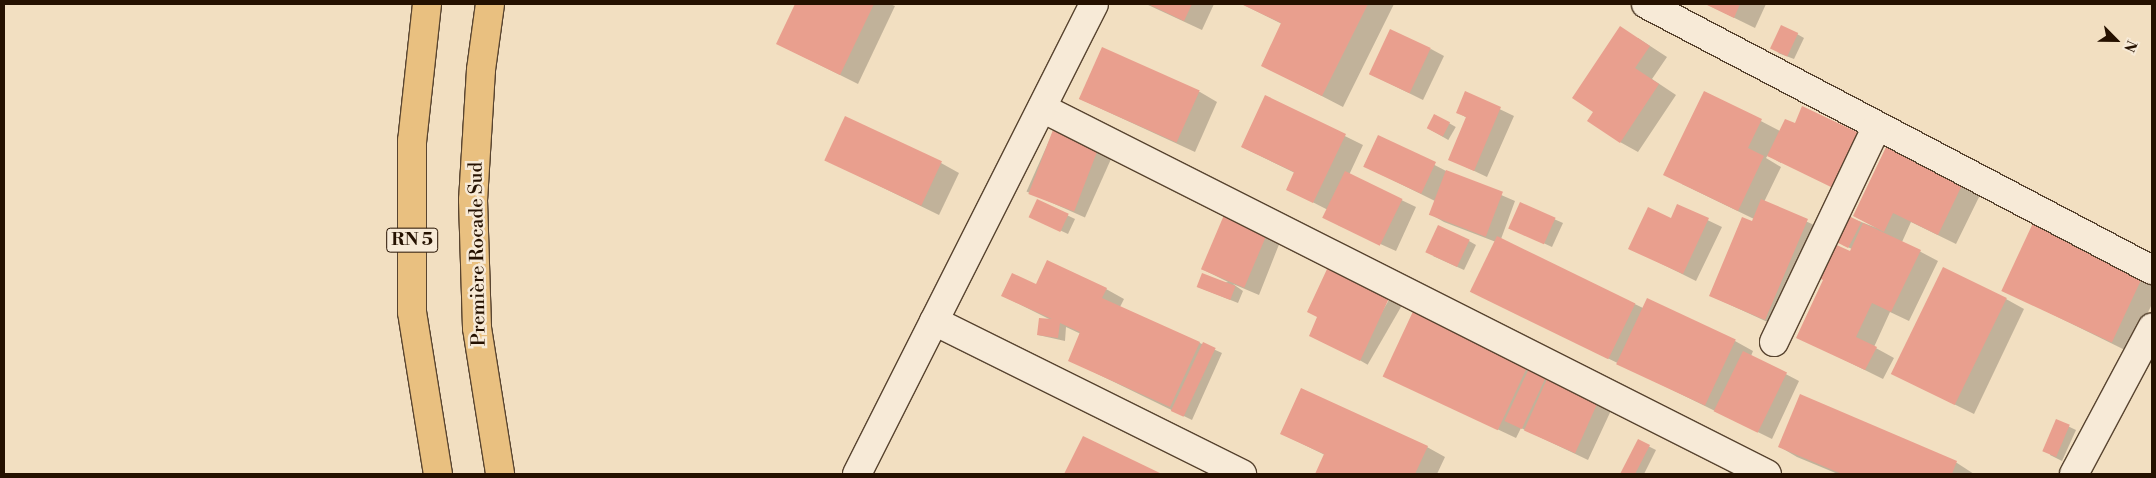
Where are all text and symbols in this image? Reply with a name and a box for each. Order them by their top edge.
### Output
north arrow [2091,15,2141,65]
text: N [2119,37,2140,54]
street label: Première Rocade Sud [465,162,491,346]
road number: RN 5 [386,224,438,256]

